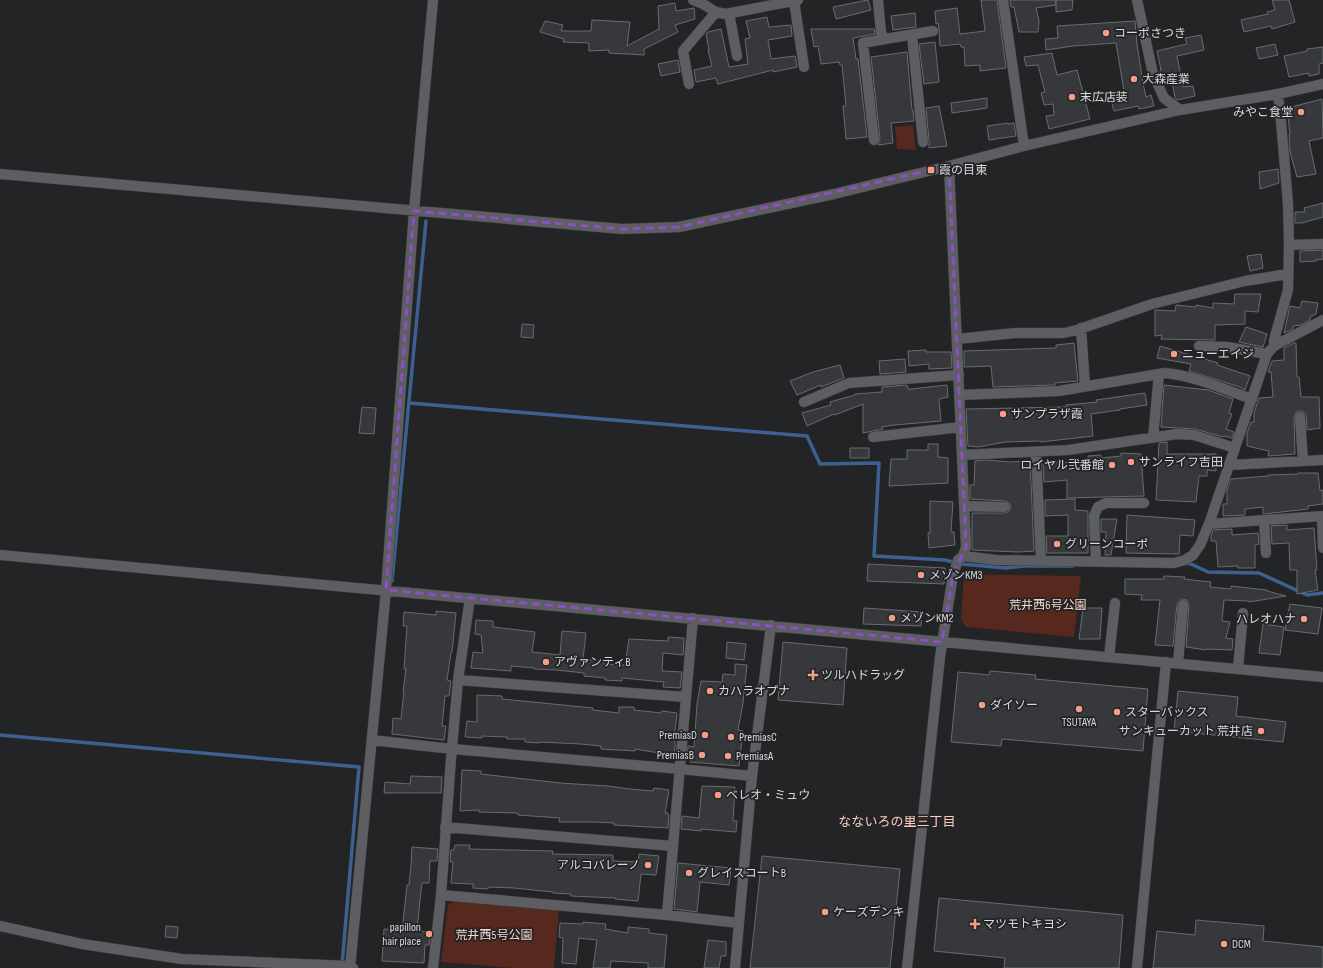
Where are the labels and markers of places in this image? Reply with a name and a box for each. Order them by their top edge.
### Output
place label: コーポさつき [1114,26,1186,41]
marker: コーポさつき [1101,28,1111,38]
place label: 大森産業 [1142,72,1190,87]
marker: 大森産業 [1129,74,1139,84]
place label: 末広店装 [1080,90,1128,105]
marker: 末広店装 [1067,92,1077,102]
place label: みやこ食堂 [1233,105,1293,120]
marker: みやこ食堂 [1296,107,1306,117]
place label: 霞の目東 [939,163,987,178]
marker: 霞の目東 [926,165,936,175]
place label: ニューエイジ [1182,347,1254,362]
marker: ニューエイジ [1169,349,1179,359]
place label: サンプラザ霞 [1011,407,1083,422]
marker: サンプラザ霞 [998,409,1008,419]
place label: サンライフ吉田 [1139,455,1223,470]
marker: サンライフ吉田 [1126,457,1136,467]
place label: ロイヤル弐番館 [1020,458,1104,473]
marker: ロイヤル弐番館 [1107,460,1117,470]
place label: グリーンコーポ [1065,537,1148,552]
marker: グリーンコーポ [1052,539,1062,549]
place label: メゾンKM3 [929,568,983,583]
marker: メゾンKM3 [916,570,926,580]
place label: メゾンKM2 [900,611,954,626]
place label: ハレオハナ [1236,612,1296,627]
marker: メゾンKM2 [887,613,897,623]
marker: ハレオハナ [1299,614,1309,624]
place label: アヴァンティB [554,655,631,670]
marker: アヴァンティB [541,657,551,667]
place label: ツルハドラッグ [821,668,905,683]
marker: ツルハドラッグ [808,670,818,680]
place label: カハラオプナ [718,684,790,699]
marker: カハラオプナ [705,686,715,696]
place label: ダイソー [990,698,1038,713]
marker: ダイソー [977,700,987,710]
marker: TSUTAYA [1074,704,1084,714]
place label: スターバックス [1125,705,1209,720]
marker: スターバックス [1112,707,1122,717]
place label: TSUTAYA [1062,715,1097,730]
place label: サンキューカット 荒井店 [1119,724,1253,739]
marker: サンキューカット 荒井店 [1256,726,1266,736]
place label: PremiasD [659,728,697,743]
marker: PremiasD [700,730,710,740]
place label: PremiasC [739,730,777,745]
marker: PremiasC [726,732,736,742]
place label: PremiasB [657,748,694,763]
place label: PremiasA [736,749,774,764]
marker: PremiasB [697,750,707,760]
marker: PremiasA [723,751,733,761]
place label: ベレオ・ミュウ [726,788,810,803]
marker: ベレオ・ミュウ [713,790,723,800]
place label: アルコバレーノ [557,858,640,873]
marker: アルコバレーノ [643,860,653,870]
place label: グレイスコートB [697,866,786,881]
marker: グレイスコートB [684,868,694,878]
place label: ケーズデンキ [833,905,904,920]
marker: ケーズデンキ [820,907,830,917]
place label: マツモトキヨシ [983,917,1067,932]
marker: マツモトキヨシ [970,919,980,929]
place label: papillon hair place [382,920,421,949]
marker: papillon hair place [424,929,434,939]
place label: DCM [1232,937,1251,952]
marker: DCM [1219,939,1229,949]

